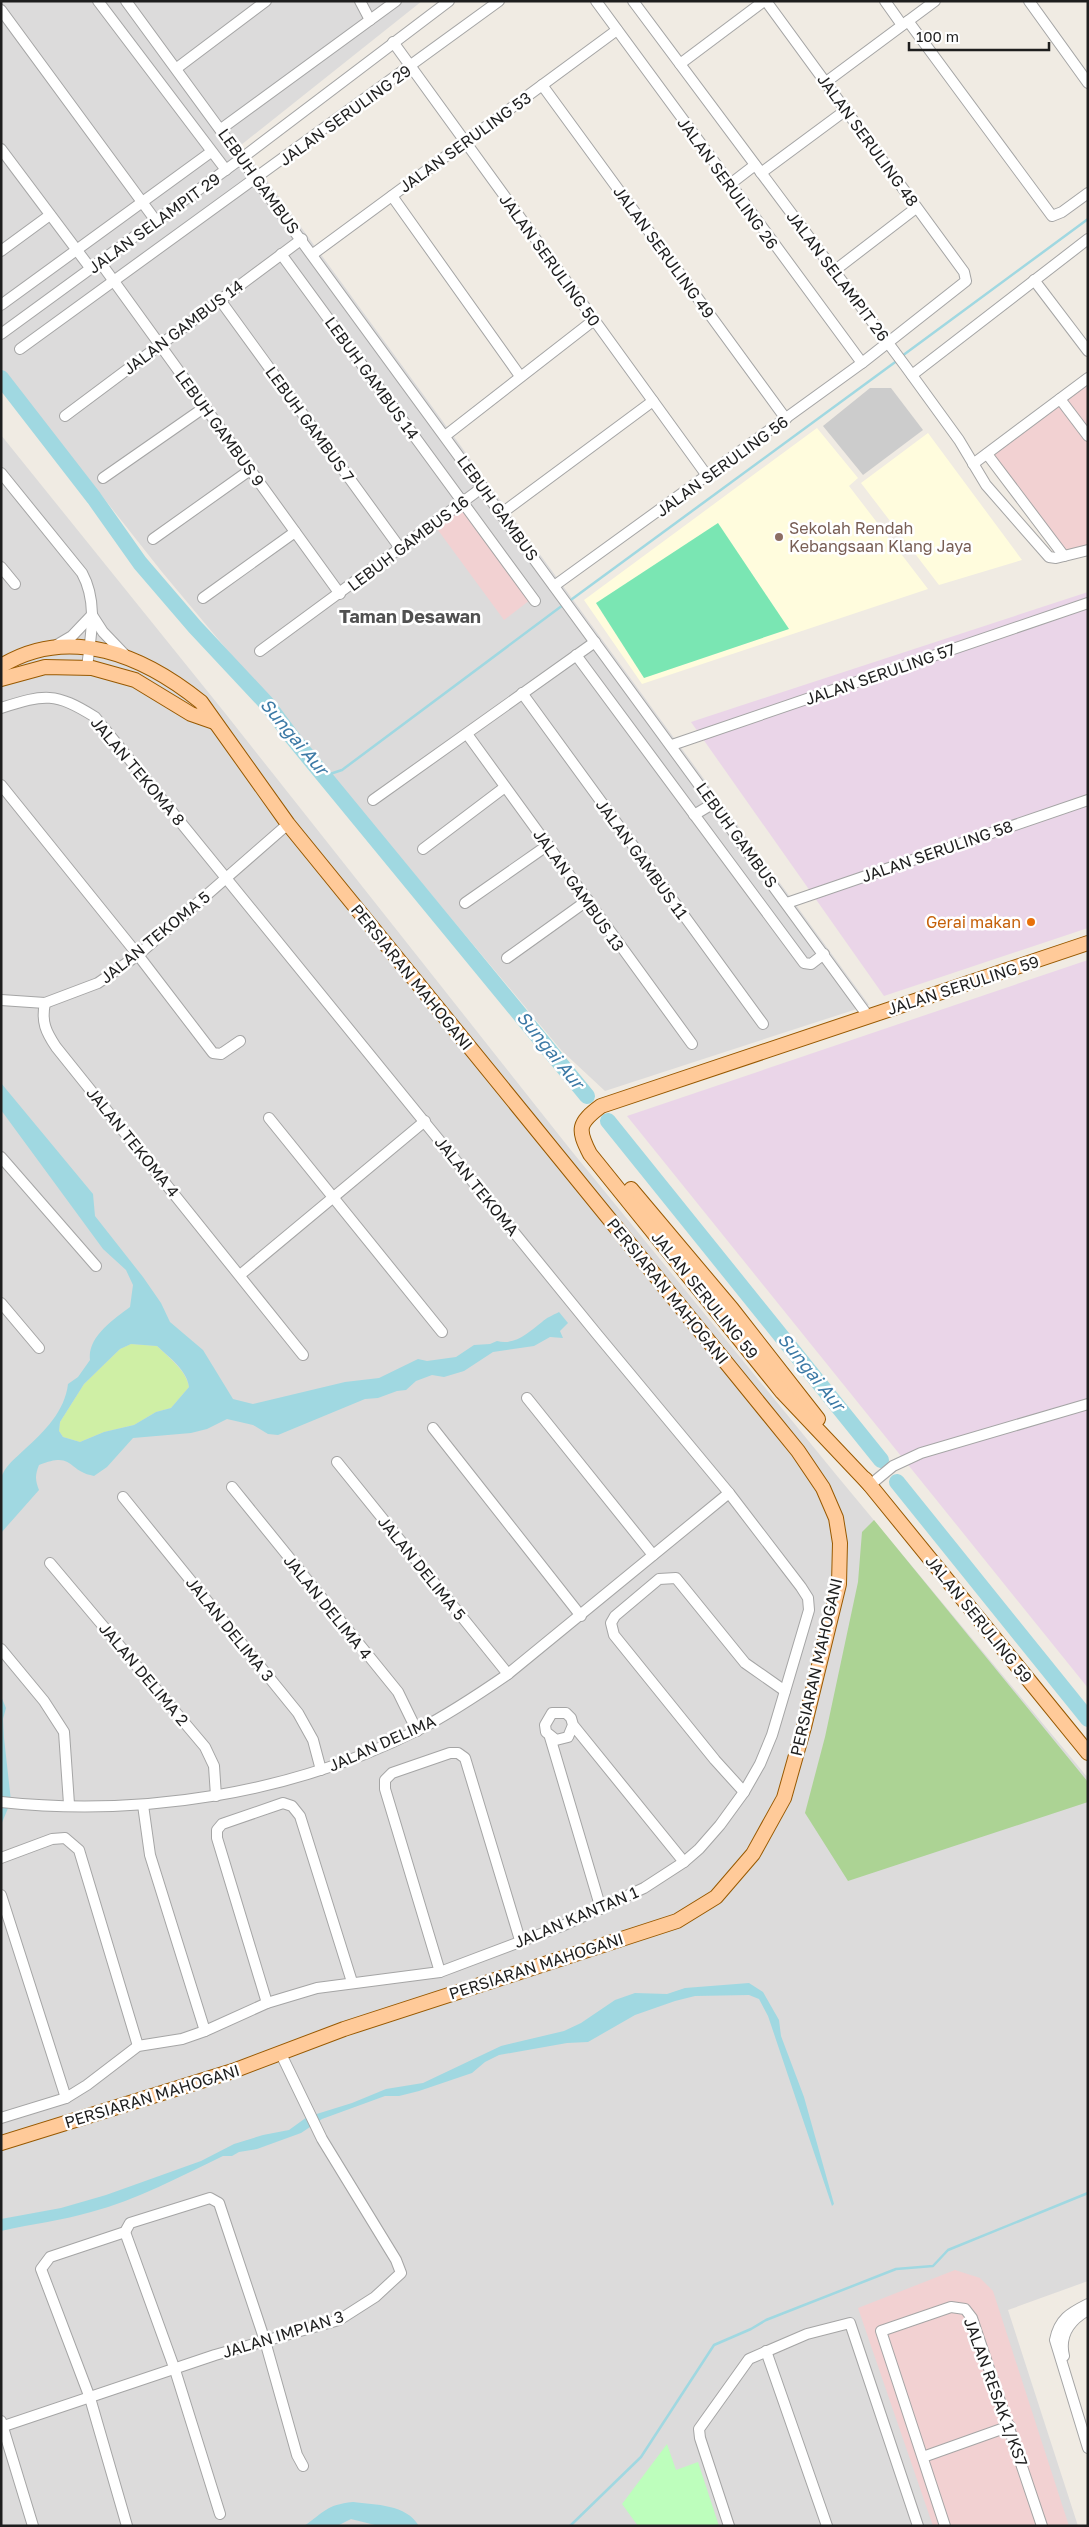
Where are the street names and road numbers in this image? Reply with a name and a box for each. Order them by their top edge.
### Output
street label: JALAN SERULING 29 [275,60,415,170]
street label: JALAN SERULING 48 [813,70,923,210]
street label: JALAN SERULING 53 [395,87,535,197]
street label: JALAN SERULING 26 [673,113,783,253]
street label: LEBUH GAMBUS [214,124,304,238]
street label: JALAN SELAMPIT 29 [84,168,224,278]
street label: JALAN SERULING 49 [609,182,719,322]
street label: JALAN SERULING 50 [495,190,605,330]
street label: JALAN SELAMPIT 26 [782,207,894,345]
street label: JALAN GAMBUS 14 [119,275,247,379]
street label: LEBUH GAMBUS 14 [321,313,423,443]
street label: LEBUH GAMBUS 7 [261,362,359,486]
street label: LEBUH GAMBUS 9 [171,366,269,490]
street label: JALAN SERULING 56 [652,411,792,521]
street label: LEBUH GAMBUS [453,451,543,565]
street label: LEBUH GAMBUS 16 [343,491,473,595]
street label: JALAN SERULING 57 [802,639,958,709]
street label: JALAN TEKOMA 8 [87,712,189,830]
street label: LEBUH GAMBUS [692,778,782,892]
street label: JALAN GAMBUS 11 [592,795,692,923]
street label: JALAN SERULING 58 [859,816,1015,886]
street label: JALAN GAMBUS 13 [529,825,629,955]
street label: JALAN TEKOMA 5 [96,887,214,987]
street label: PERSIARAN MAHOGANI [347,900,477,1054]
street label: JALAN SERULING 59 [885,951,1041,1019]
street label: JALAN TEKOMA 4 [82,1083,184,1201]
street label: JALAN TEKOMA [431,1132,523,1240]
street label: PERSIARAN MAHOGANI [603,1214,733,1368]
street label: JALAN SERULING 59 [647,1227,763,1363]
street label: JALAN DELIMA 5 [374,1512,470,1624]
street label: JALAN DELIMA 4 [280,1551,376,1663]
street label: JALAN SERULING 59 [921,1551,1037,1687]
street label: JALAN DELIMA 3 [182,1573,278,1685]
street label: PERSIARAN MAHOGANI [786,1576,846,1758]
street label: JALAN DELIMA 2 [95,1618,193,1730]
street label: JALAN DELIMA [325,1710,439,1776]
street label: JALAN KANTAN 1 [511,1882,641,1952]
street label: PERSIARAN MAHOGANI [446,1928,626,2004]
street label: PERSIARAN MAHOGANI [62,2060,242,2132]
street label: JALAN IMPIAN 3 [220,2306,346,2362]
street label: JALAN RESAK 1/KS7 [960,2315,1032,2469]

